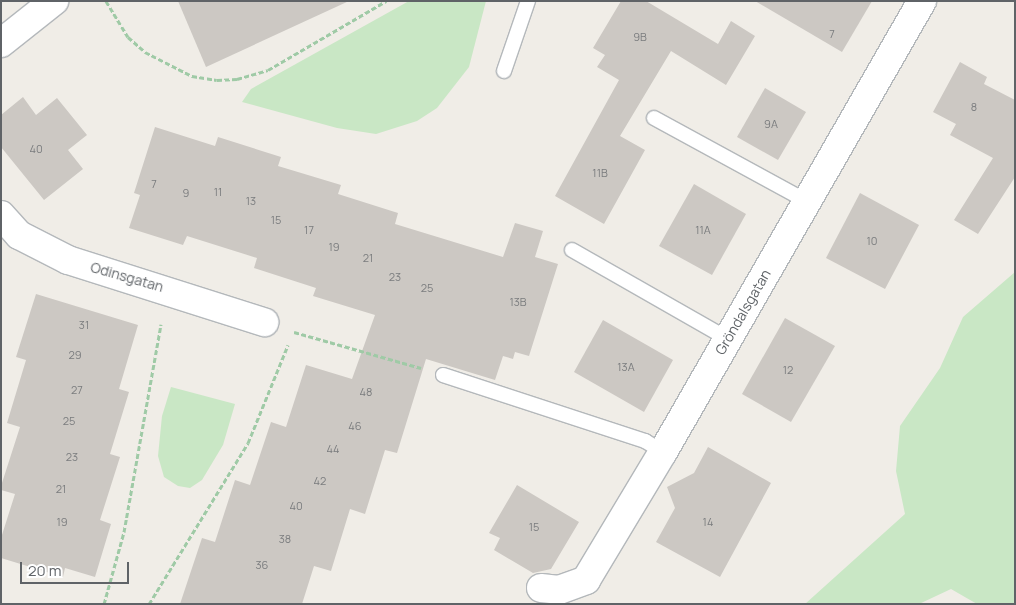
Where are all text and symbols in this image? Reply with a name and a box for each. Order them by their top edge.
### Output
house number: 7 [829,27,835,41]
house number: 9B [633,30,647,44]
house number: 8 [971,100,977,114]
house number: 9A [764,117,778,131]
house number: 40 [29,142,43,156]
house number: 11B [592,166,608,180]
house number: 7 [151,177,157,191]
house number: 11 [214,185,222,199]
house number: 9 [183,186,189,200]
house number: 13 [246,194,256,208]
house number: 15 [271,213,281,227]
house number: 17 [304,223,314,237]
house number: 11A [695,223,711,237]
house number: 10 [867,234,877,248]
house number: 19 [328,240,340,254]
house number: 21 [363,251,373,265]
street label: Odinsgatan [89,259,165,295]
street label: Gröndalsgatan [712,266,774,358]
house number: 23 [389,270,401,284]
house number: 25 [421,281,433,295]
house number: 13B [509,295,527,309]
house number: 31 [79,318,89,332]
house number: 29 [68,348,82,362]
house number: 13A [617,360,635,374]
house number: 12 [783,363,793,377]
house number: 27 [71,383,83,397]
house number: 48 [360,385,372,399]
house number: 25 [63,414,75,428]
house number: 46 [348,419,362,433]
house number: 44 [326,442,340,456]
house number: 23 [66,450,78,464]
house number: 42 [314,474,326,488]
house number: 21 [56,482,66,496]
house number: 40 [289,499,303,513]
house number: 19 [56,515,68,529]
house number: 14 [703,515,713,529]
house number: 15 [529,520,539,534]
house number: 38 [279,532,291,546]
scale bar [22,552,131,584]
house number: 36 [256,558,268,572]
text: 20 m [28,560,61,581]

